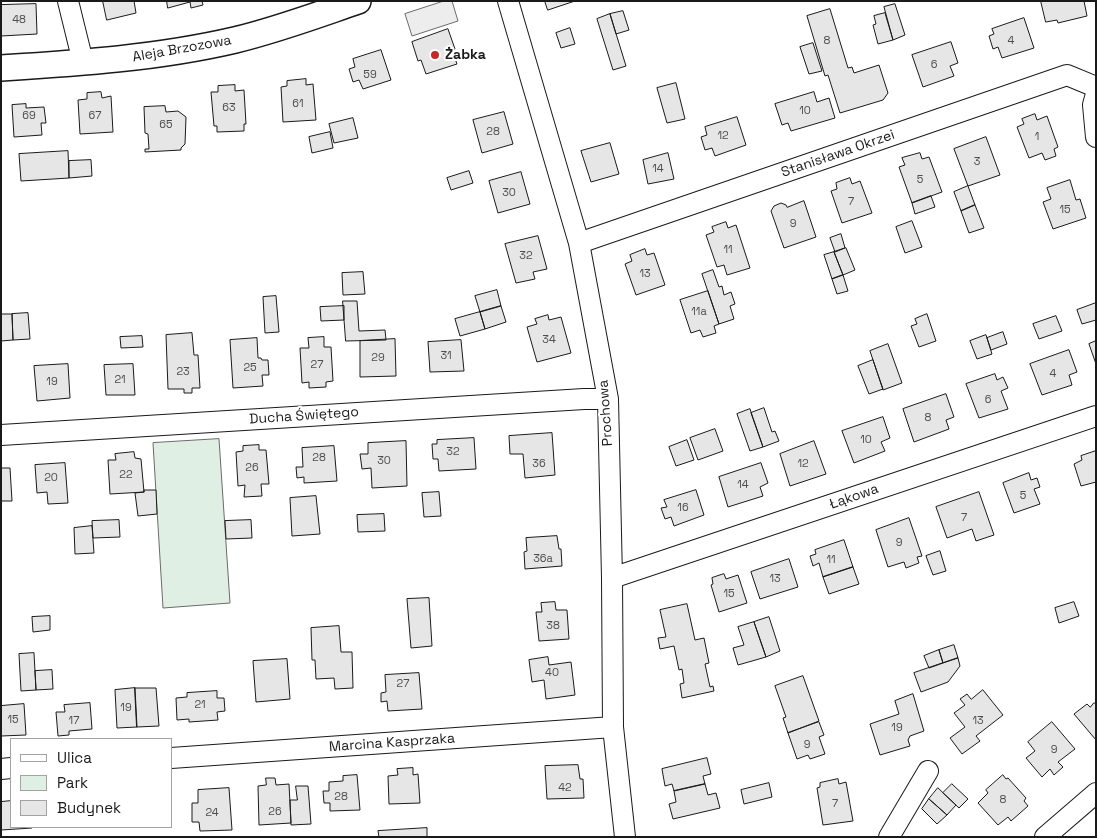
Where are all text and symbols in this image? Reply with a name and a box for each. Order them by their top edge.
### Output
house number: 48 [12,13,26,27]
street label: Aleja Brzozowa [131,32,233,66]
house number: 8 [824,34,830,48]
house number: 4 [1008,34,1014,48]
place label: Żabka [445,47,486,63]
marker: Żabka [429,49,441,61]
house number: 6 [931,58,937,72]
house number: 59 [363,68,377,82]
house number: 61 [292,97,304,111]
house number: 63 [222,101,236,115]
house number: 10 [799,104,811,118]
house number: 69 [22,109,36,123]
house number: 67 [89,109,101,123]
house number: 65 [159,118,173,132]
house number: 28 [486,125,500,139]
street label: Stanisława Okrzei [779,127,897,181]
house number: 12 [717,129,729,143]
house number: 1 [1035,130,1039,144]
house number: 3 [974,155,980,169]
house number: 14 [652,162,664,176]
house number: 5 [917,173,923,187]
house number: 30 [502,186,516,200]
house number: 7 [848,195,854,209]
house number: 15 [1059,203,1071,217]
house number: 9 [790,217,796,231]
house number: 11 [723,243,733,257]
house number: 32 [519,249,533,263]
house number: 13 [639,267,651,281]
house number: 11a [691,305,707,319]
house number: 34 [542,333,556,347]
house number: 31 [440,349,452,363]
house number: 29 [371,351,385,365]
house number: 27 [311,358,323,372]
house number: 25 [243,361,257,375]
house number: 23 [176,365,190,379]
house number: 4 [1050,367,1056,381]
house number: 21 [114,373,126,387]
house number: 19 [46,375,58,389]
street label: Prochowa [595,379,617,447]
house number: 6 [985,393,991,407]
street label: Ducha Świętego [249,404,359,428]
house number: 8 [925,411,931,425]
house number: 10 [860,433,872,447]
house number: 32 [446,445,460,459]
house number: 28 [312,451,326,465]
house number: 30 [377,454,391,468]
house number: 36 [532,457,546,471]
house number: 12 [797,457,809,471]
house number: 26 [245,461,259,475]
house number: 22 [119,468,133,482]
house number: 20 [44,471,58,485]
house number: 14 [737,478,749,492]
street label: Łąkowa [827,481,881,513]
house number: 5 [1020,489,1026,503]
house number: 16 [677,501,689,515]
house number: 7 [961,511,967,525]
house number: 9 [896,536,902,550]
house number: 36a [533,552,553,566]
house number: 11 [826,553,836,567]
house number: 13 [769,572,781,586]
house number: 15 [723,587,735,601]
house number: 38 [546,619,560,633]
house number: 40 [545,666,559,680]
house number: 27 [397,677,409,691]
house number: 21 [194,698,206,712]
house number: 19 [120,701,132,715]
house number: 15 [7,713,19,727]
house number: 17 [69,714,79,728]
house number: 13 [972,714,984,728]
house number: 19 [891,721,903,735]
street label: Marcina Kasprzaka [328,730,456,756]
legend [10,738,172,828]
house number: 9 [804,738,810,752]
house number: 9 [1051,743,1057,757]
text: Ulica [57,748,92,767]
text: Park [57,773,88,792]
house number: 42 [558,781,572,795]
house number: 28 [334,790,348,804]
house number: 8 [1000,793,1006,807]
house number: 7 [832,797,838,811]
text: Budynek [57,798,121,817]
house number: 26 [268,805,282,819]
house number: 24 [205,806,219,820]

